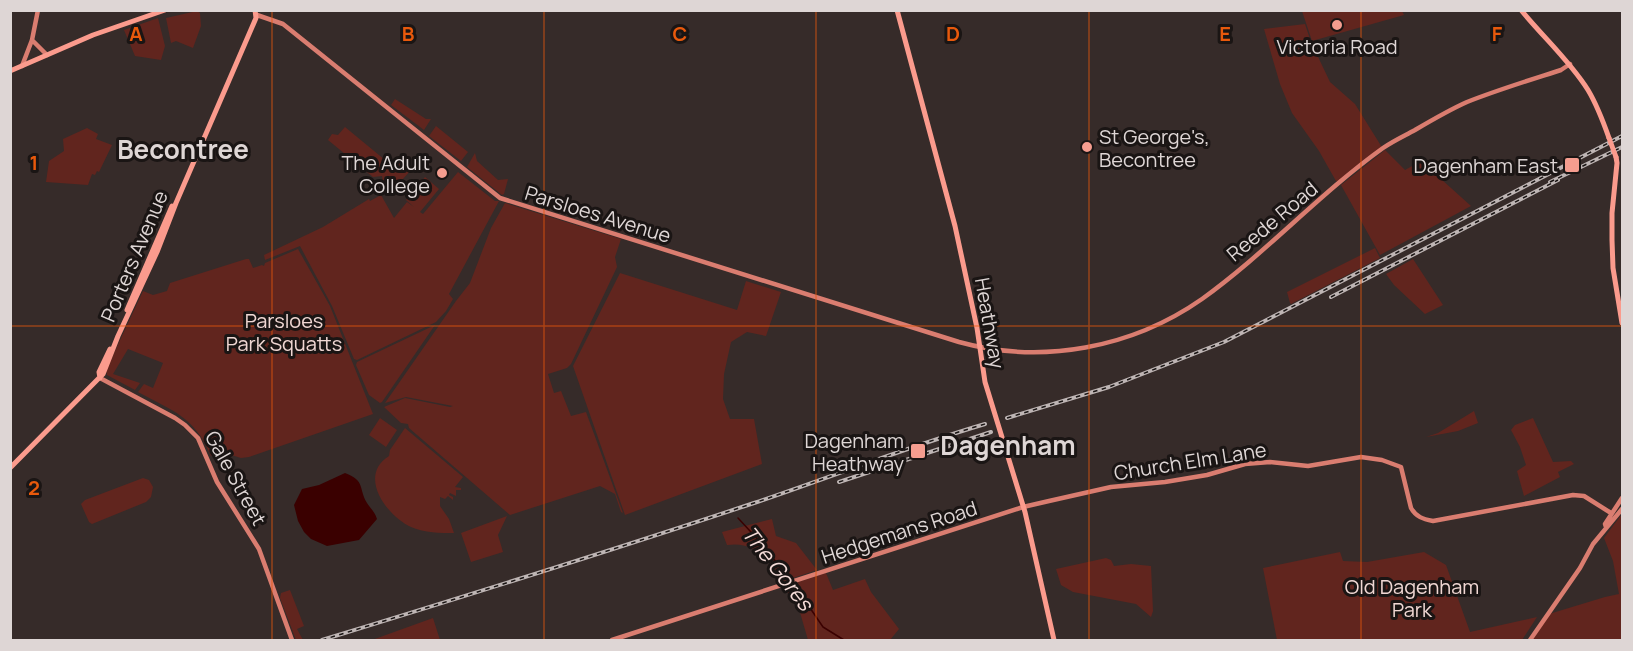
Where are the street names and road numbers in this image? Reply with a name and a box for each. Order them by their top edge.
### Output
street label: Reede Road [1221,175,1323,267]
street label: Parsloes Avenue [522,179,674,249]
street label: Porters Avenue [94,186,174,326]
street label: Heathway [969,275,1011,371]
street label: Gale Street [199,426,273,530]
street label: Church Elm Lane [1112,436,1268,486]
street label: Hedgemans Road [818,494,980,570]

